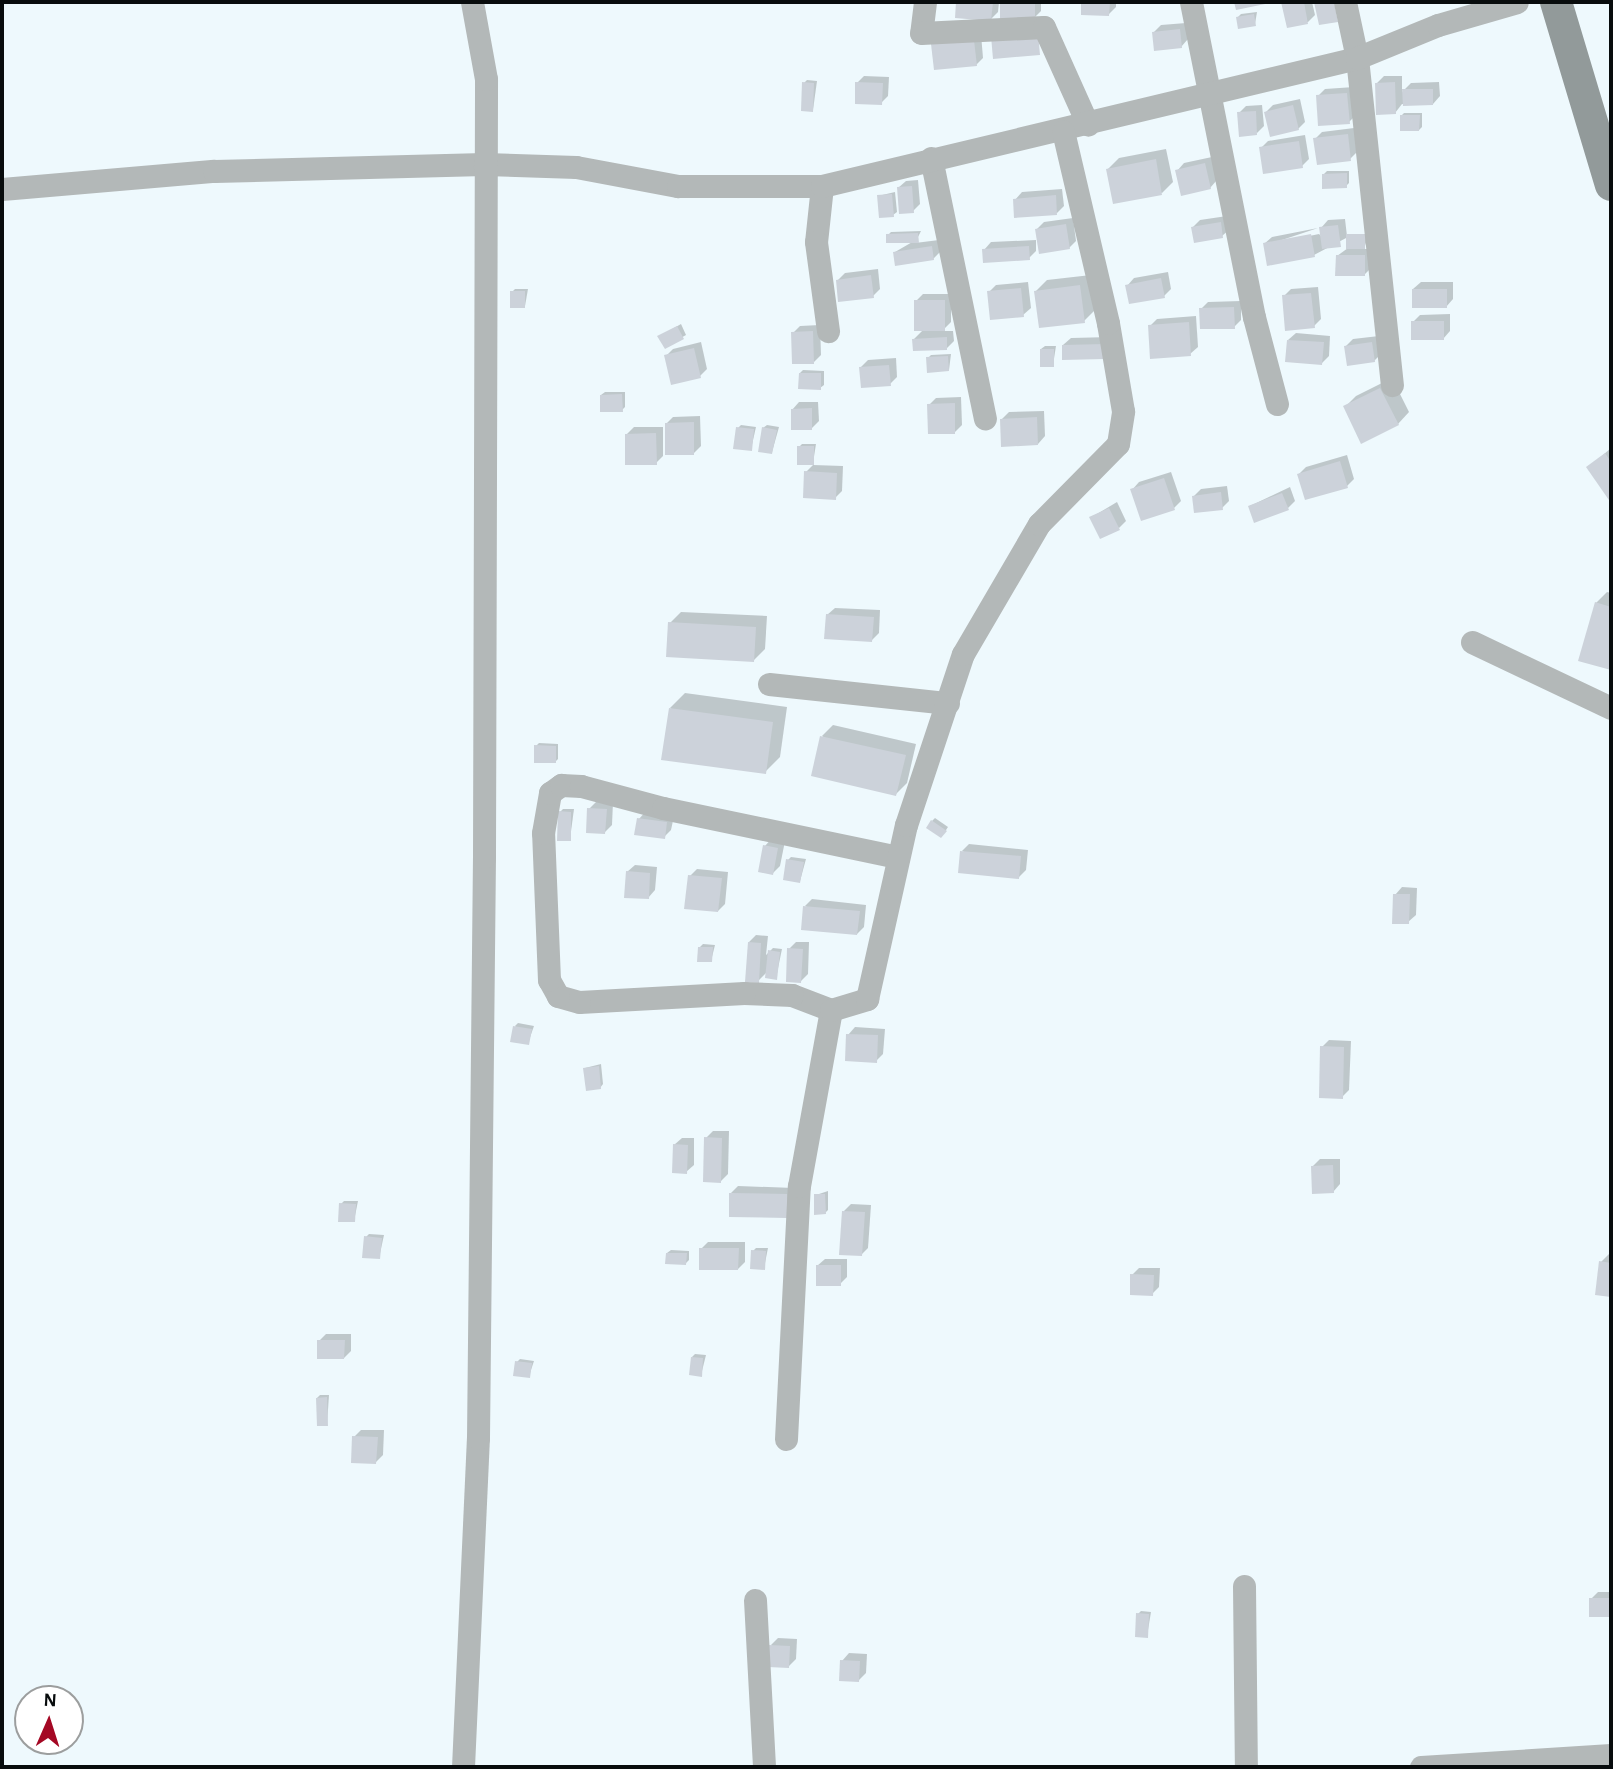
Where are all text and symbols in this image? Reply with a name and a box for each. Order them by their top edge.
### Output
north arrow [14,1685,84,1755]
text: N [43,1691,57,1710]

